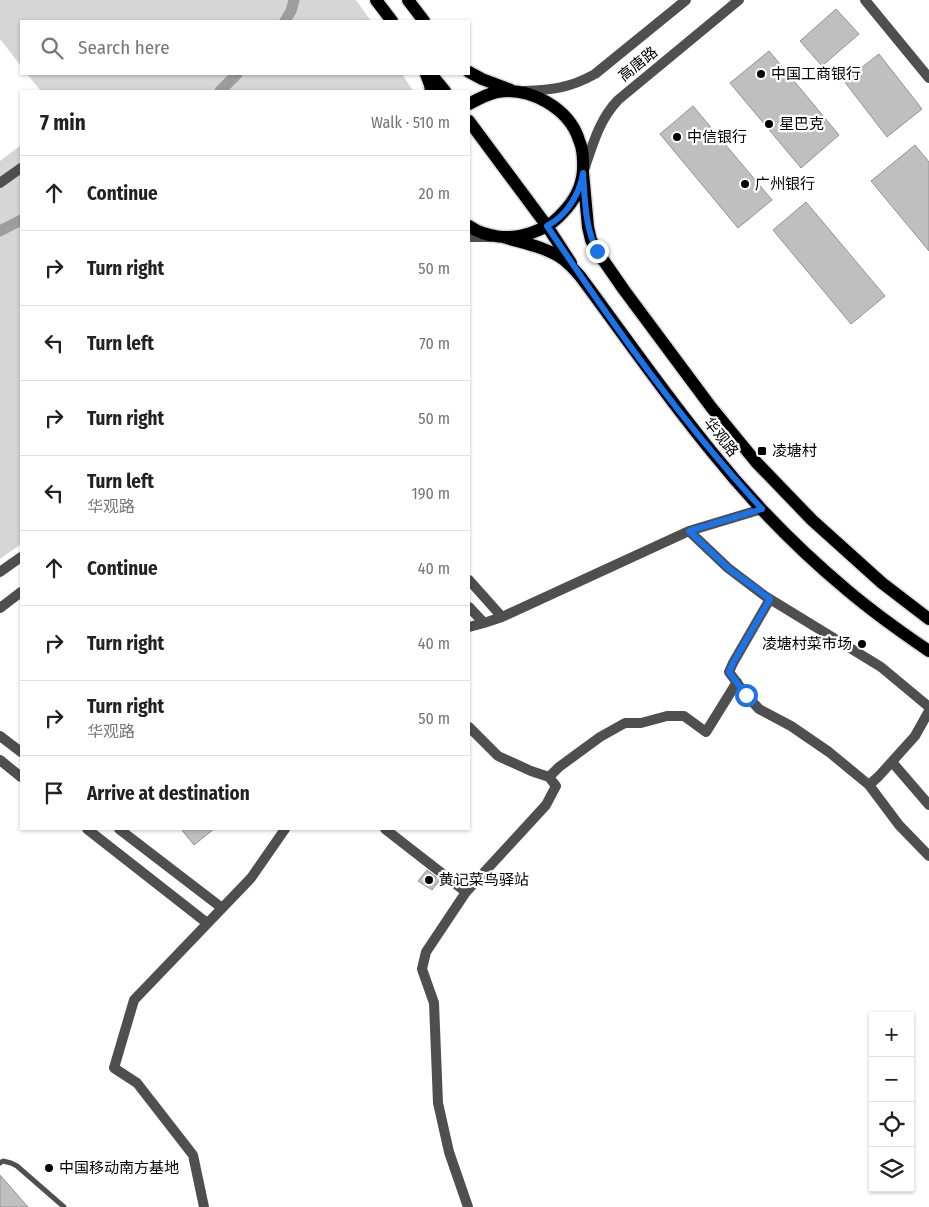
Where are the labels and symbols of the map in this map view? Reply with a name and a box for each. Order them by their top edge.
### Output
street label: 高唐路 [615,43,661,85]
place label: 中国工商银行 [771,65,861,83]
marker: 中国工商银行 [755,68,767,80]
place label: 星巴克 [779,115,824,133]
marker: 星巴克 [763,118,775,130]
place label: 中信银行 [687,128,747,146]
marker: 中信银行 [671,131,683,143]
place label: 广州银行 [755,175,815,193]
marker: 广州银行 [739,178,751,190]
route end [586,240,609,263]
street label: 华观路 [700,414,742,460]
place label: 凌塘村 [772,442,817,460]
marker: 凌塘村 [756,445,768,457]
place label: 凌塘村菜市场 [762,635,852,653]
marker: 凌塘村菜市场 [856,638,868,650]
route start [735,684,758,707]
place label: 黄记菜鸟驿站 [439,871,529,889]
marker: 黄记菜鸟驿站 [423,874,435,886]
place label: 中国移动南方基地 [59,1159,179,1177]
marker: 中国移动南方基地 [43,1162,55,1174]

